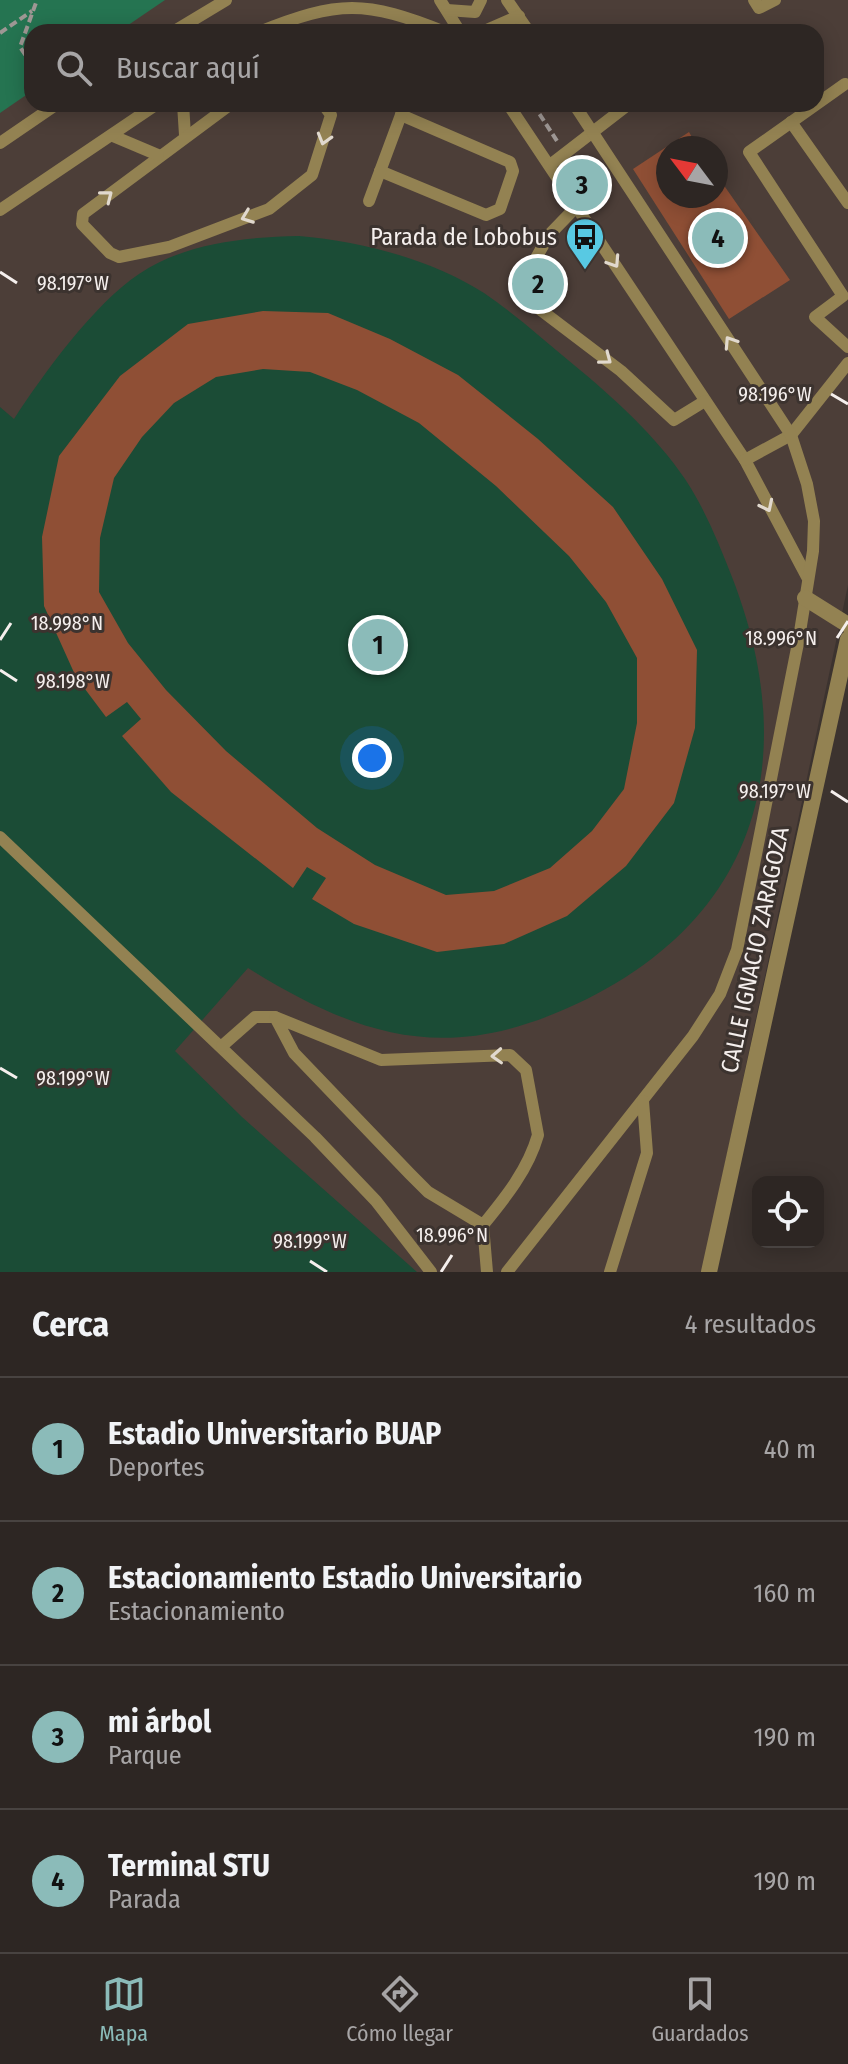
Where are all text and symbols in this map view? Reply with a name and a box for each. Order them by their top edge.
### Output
search box [24,24,824,112]
icon: search [52,46,96,90]
text: Buscar aquí [116,50,260,86]
one-way arrow [317,132,333,145]
north arrow [656,136,728,208]
pin: 3 [556,155,608,215]
one-way arrow [98,191,113,205]
one-way arrow [241,207,255,224]
pin: 4 [692,208,744,268]
bus stop icon: Parada de Lobobus [564,216,606,271]
place label: Parada de Lobobus [370,223,557,251]
one-way arrow [604,253,619,268]
pin: 2 [512,254,564,314]
text: 98.197°W [37,271,109,295]
one-way arrow [725,337,740,351]
one-way arrow [598,350,612,364]
text: 98.196°W [738,382,812,406]
one-way arrow [757,497,772,512]
text: 18.998°N [31,611,103,635]
pin: 1 [352,615,404,675]
text: 18.996°N [745,626,817,650]
text: 98.198°W [36,669,110,693]
your location [352,738,392,778]
text: 98.197°W [739,779,811,803]
street label: CALLE IGNACIO ZARAGOZA [715,824,795,1076]
one-way arrow [490,1047,503,1064]
text: 98.199°W [36,1066,110,1090]
map controls [752,1176,824,1248]
button: locate [752,1176,824,1248]
text: 18.996°N [416,1223,488,1247]
text: 98.199°W [273,1229,347,1253]
text: Cerca [32,1304,109,1345]
text: 4 resultados [685,1309,816,1340]
text: Estadio Universitario BUAP [108,1416,441,1452]
text: 1 [53,1434,64,1465]
text: 40 m [764,1434,816,1465]
text: Deportes [108,1452,205,1483]
text: Estacionamiento Estadio Universitario [108,1560,582,1596]
text: 2 [52,1578,64,1609]
text: 160 m [753,1578,816,1609]
text: Estacionamiento [108,1596,285,1627]
text: mi árbol [108,1704,211,1740]
text: 3 [52,1722,64,1753]
text: 190 m [754,1722,816,1753]
text: Parque [108,1740,182,1771]
text: Terminal STU [108,1848,270,1884]
text: 4 [51,1866,65,1897]
text: 190 m [754,1866,816,1897]
text: Parada [108,1884,181,1915]
tab: Mapa [99,1972,148,2047]
tab: Cómo llegar [346,1972,453,2047]
tab: Guardados [651,1972,749,2047]

